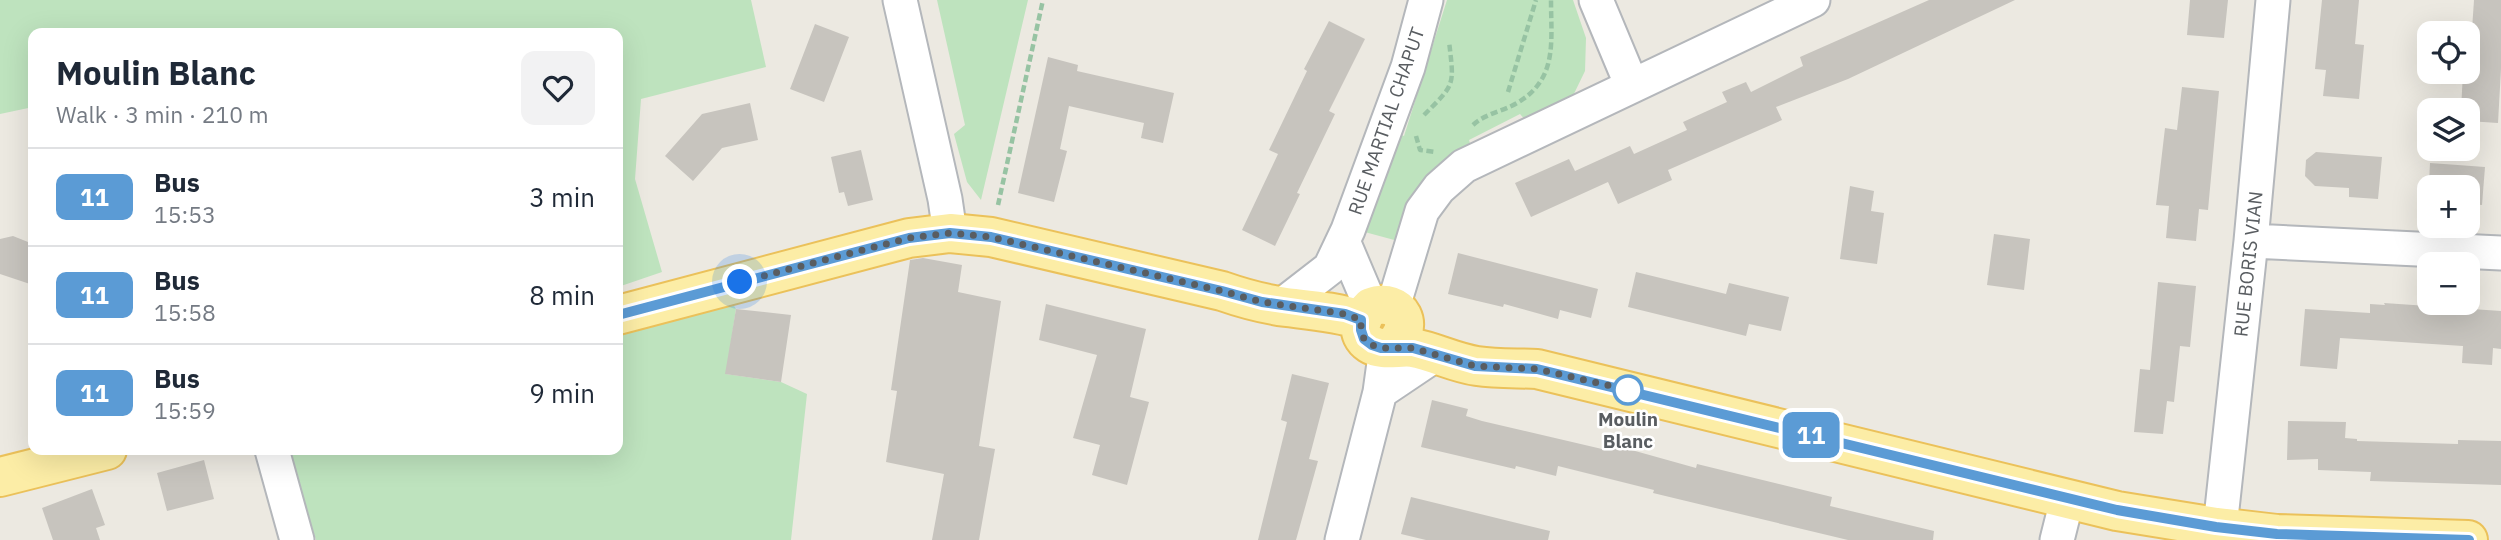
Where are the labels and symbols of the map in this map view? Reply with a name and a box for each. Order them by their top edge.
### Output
street label: RUE MARTIAL CHAPUT [1343,24,1429,218]
street label: RUE BORIS VIAN [2228,190,2268,338]
your location [722,264,757,299]
marker: Moulin Blanc [1613,375,1643,405]
place label: Moulin Blanc [1598,407,1658,453]
line badge: 11 [1780,412,1842,458]

